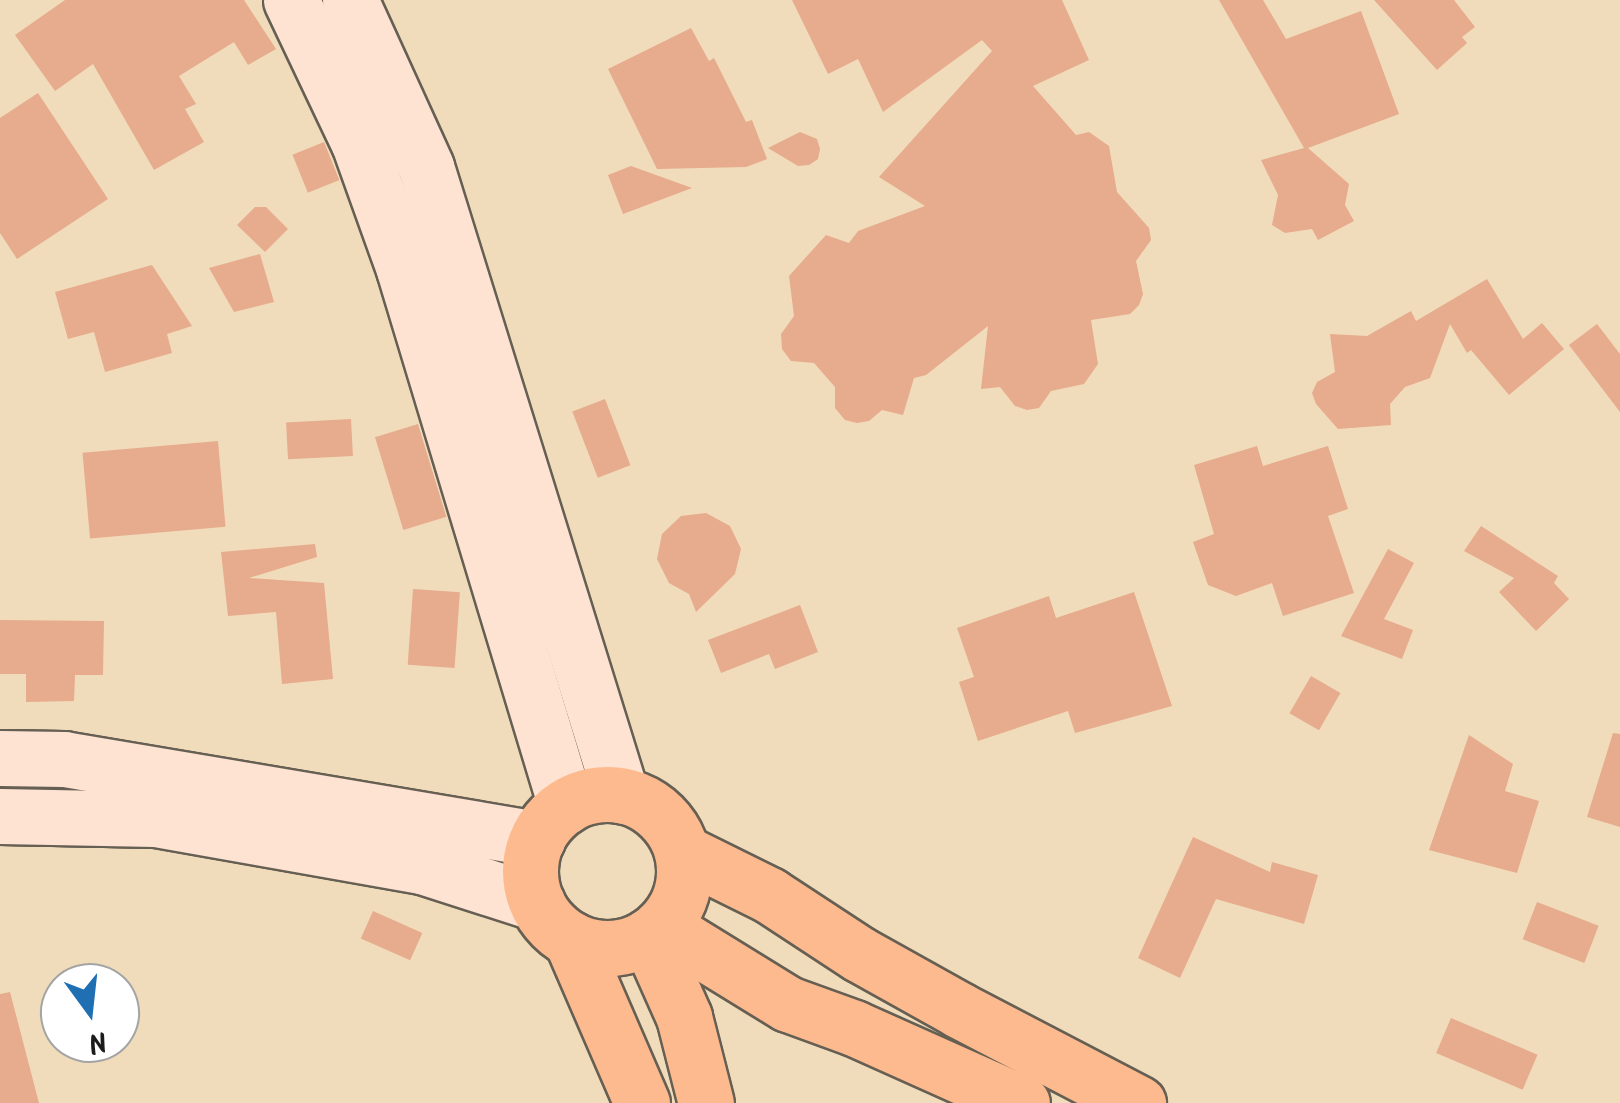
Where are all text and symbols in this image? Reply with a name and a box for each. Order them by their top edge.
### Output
north arrow [40,963,140,1063]
text: N [83,1017,112,1065]

